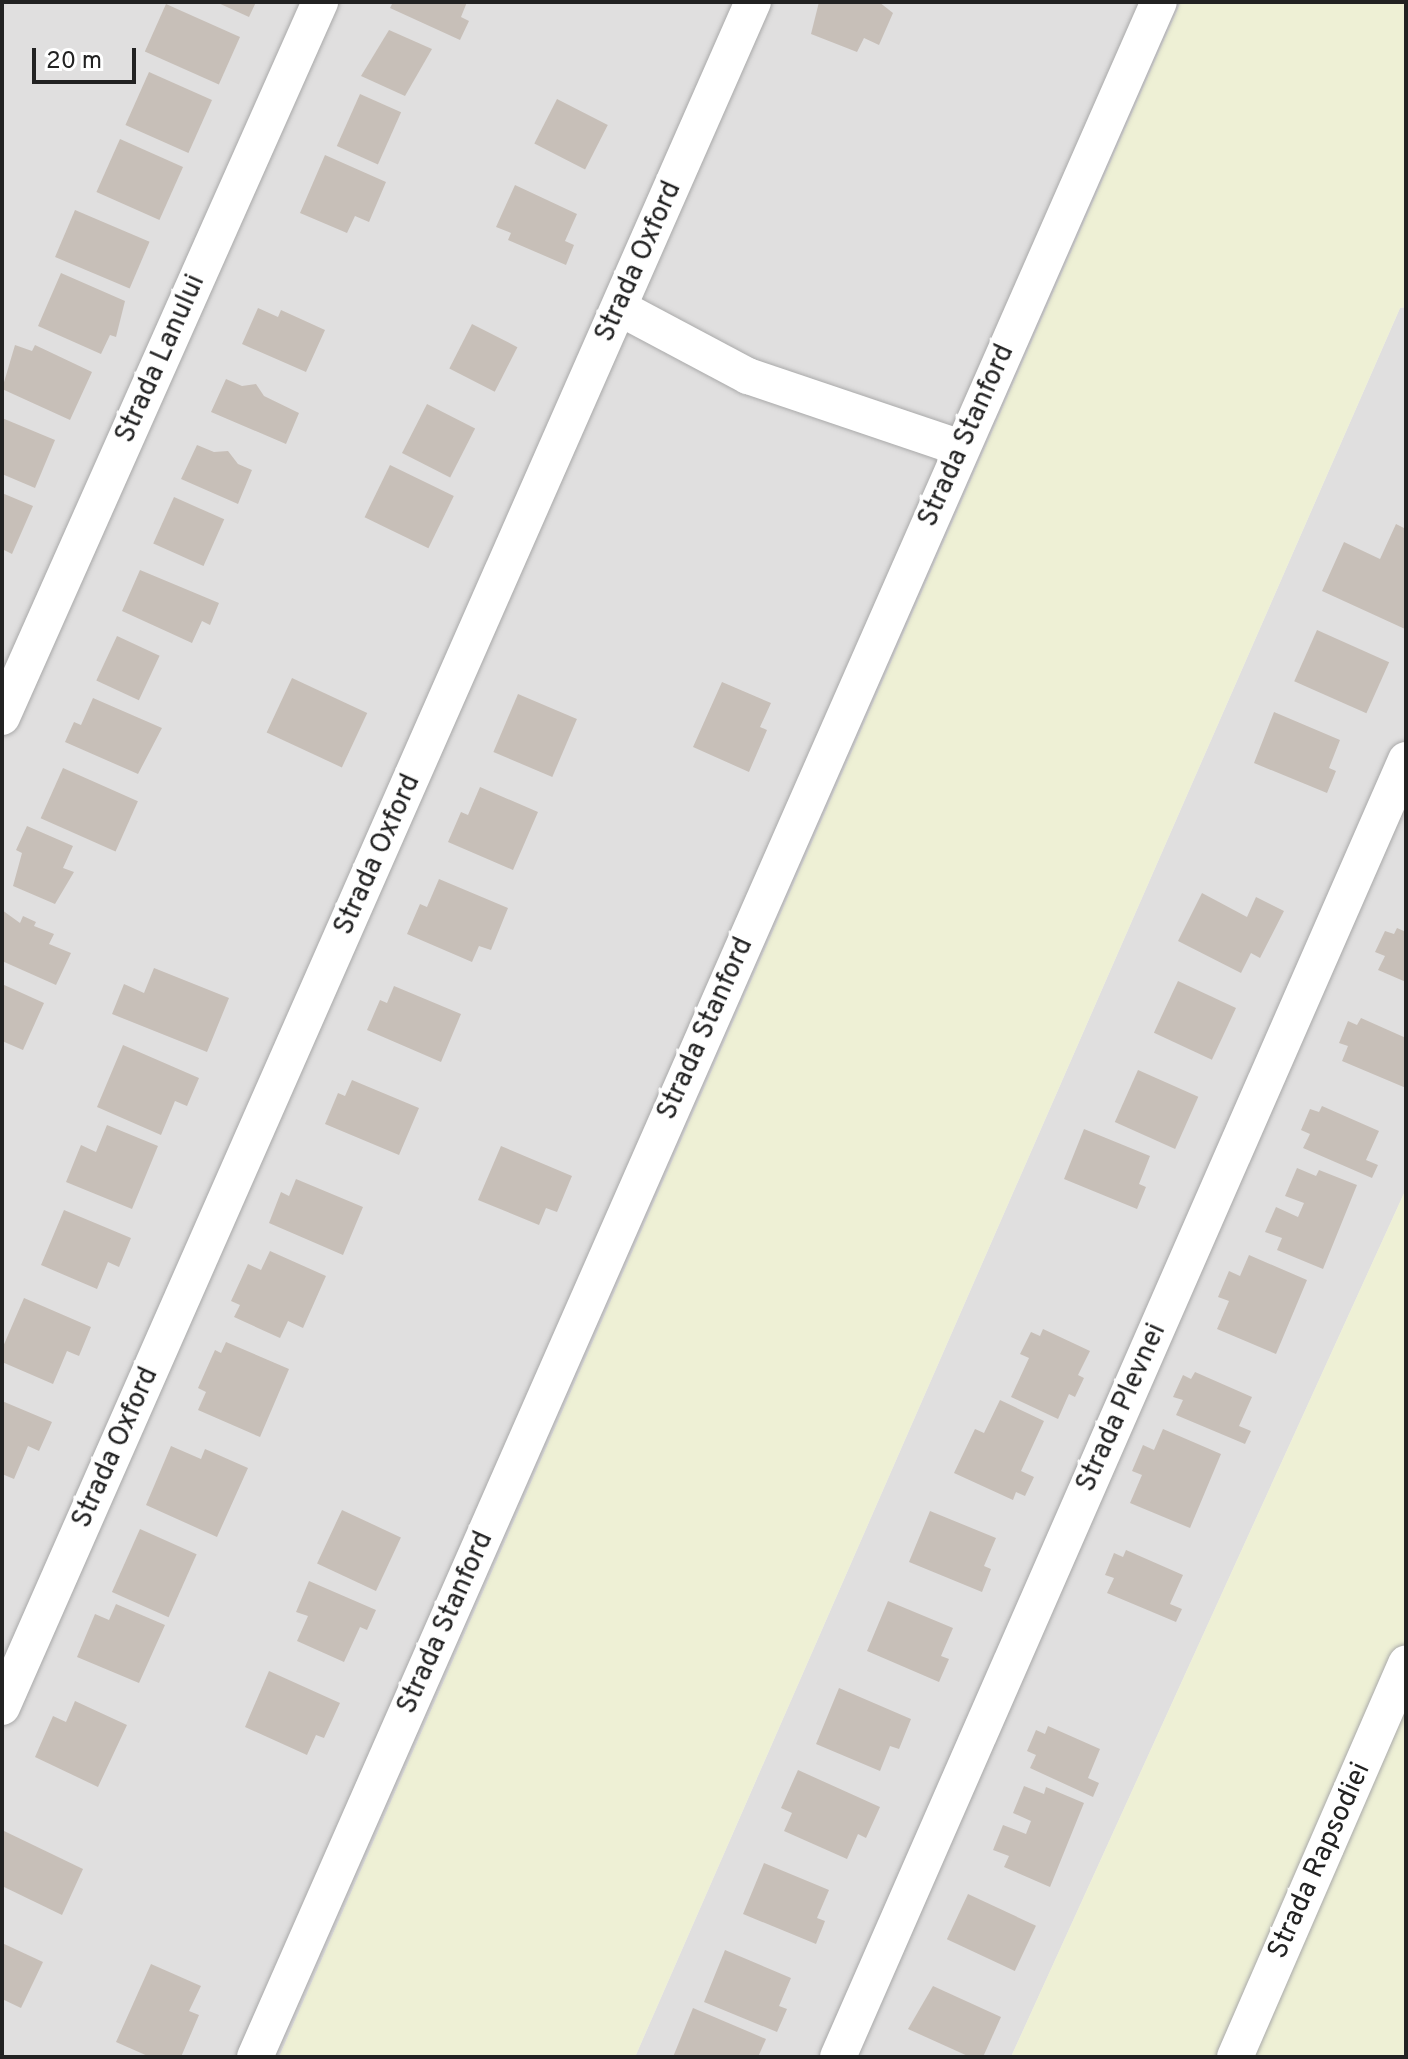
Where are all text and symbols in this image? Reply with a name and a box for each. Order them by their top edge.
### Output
scale bar [36,32,140,82]
text: 20 m [46,47,102,77]
street label: Strada Oxford [589,176,689,348]
street label: Strada Lanului [109,270,213,448]
street label: Strada Stanford [912,340,1022,532]
street label: Strada Oxford [328,769,428,941]
street label: Strada Stanford [651,933,761,1125]
street label: Strada Plevnei [1070,1319,1174,1497]
street label: Strada Oxford [66,1362,166,1534]
street label: Strada Stanford [391,1527,501,1719]
street label: Strada Rapsodiei [1262,1758,1378,1964]

